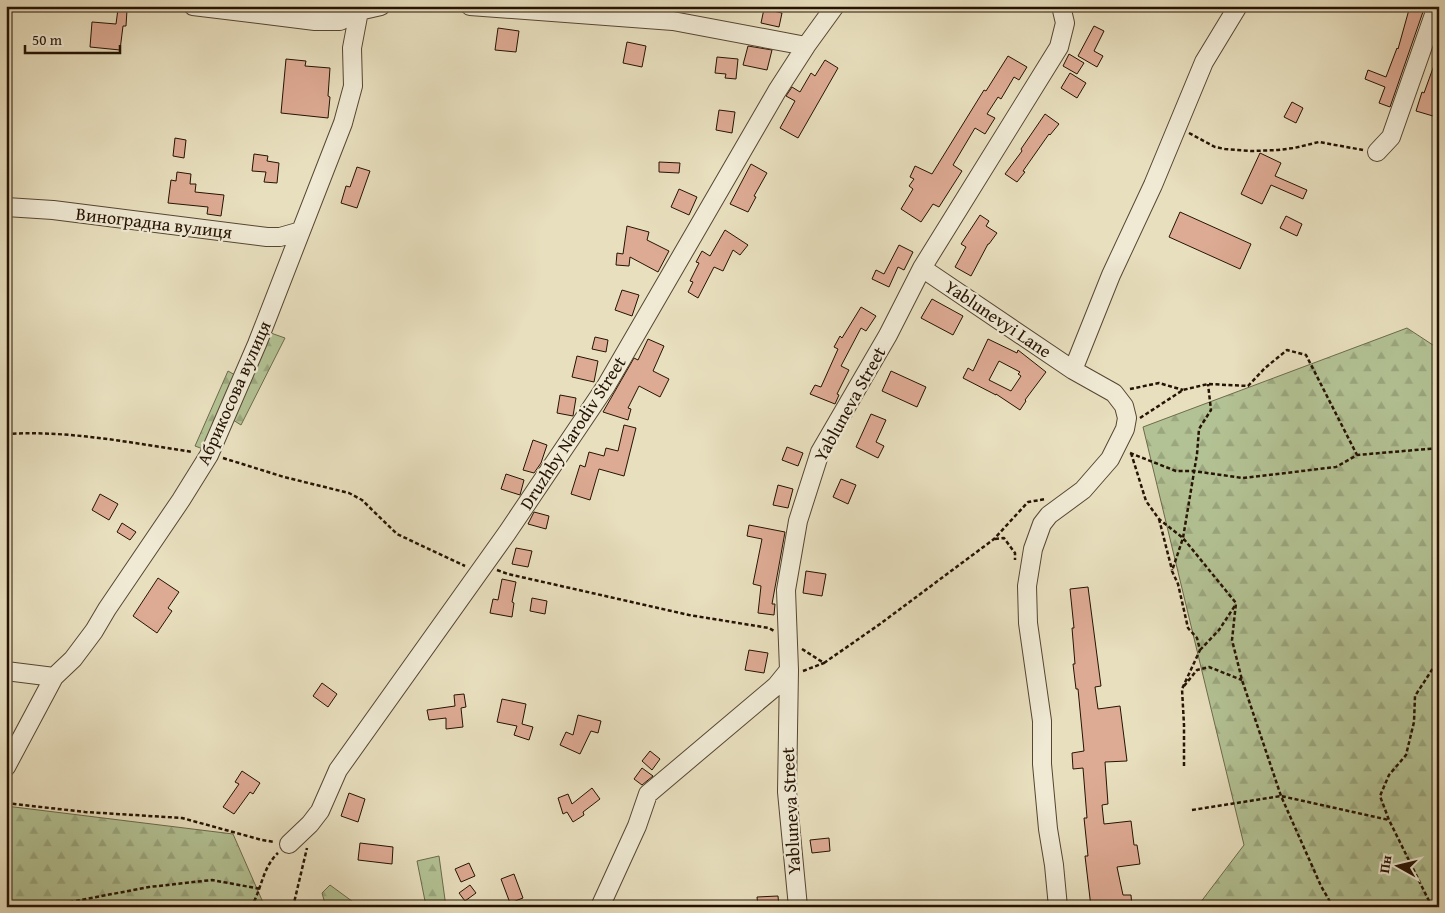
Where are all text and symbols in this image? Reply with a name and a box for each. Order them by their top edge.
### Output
scale bar [25,22,120,54]
text: 50 m [32,29,63,50]
street label: Виноградна вулиця [74,200,234,245]
street label: Yablunevyi Lane [939,273,1057,364]
street label: Абрикосова вулиця [190,316,278,469]
street label: Yabluneva Street [807,341,893,466]
street label: Druzhby Narodiv Street [513,350,633,515]
street label: Yabluneva Street [774,746,807,875]
north arrow [1372,840,1422,890]
text: Пн [1374,853,1396,875]

